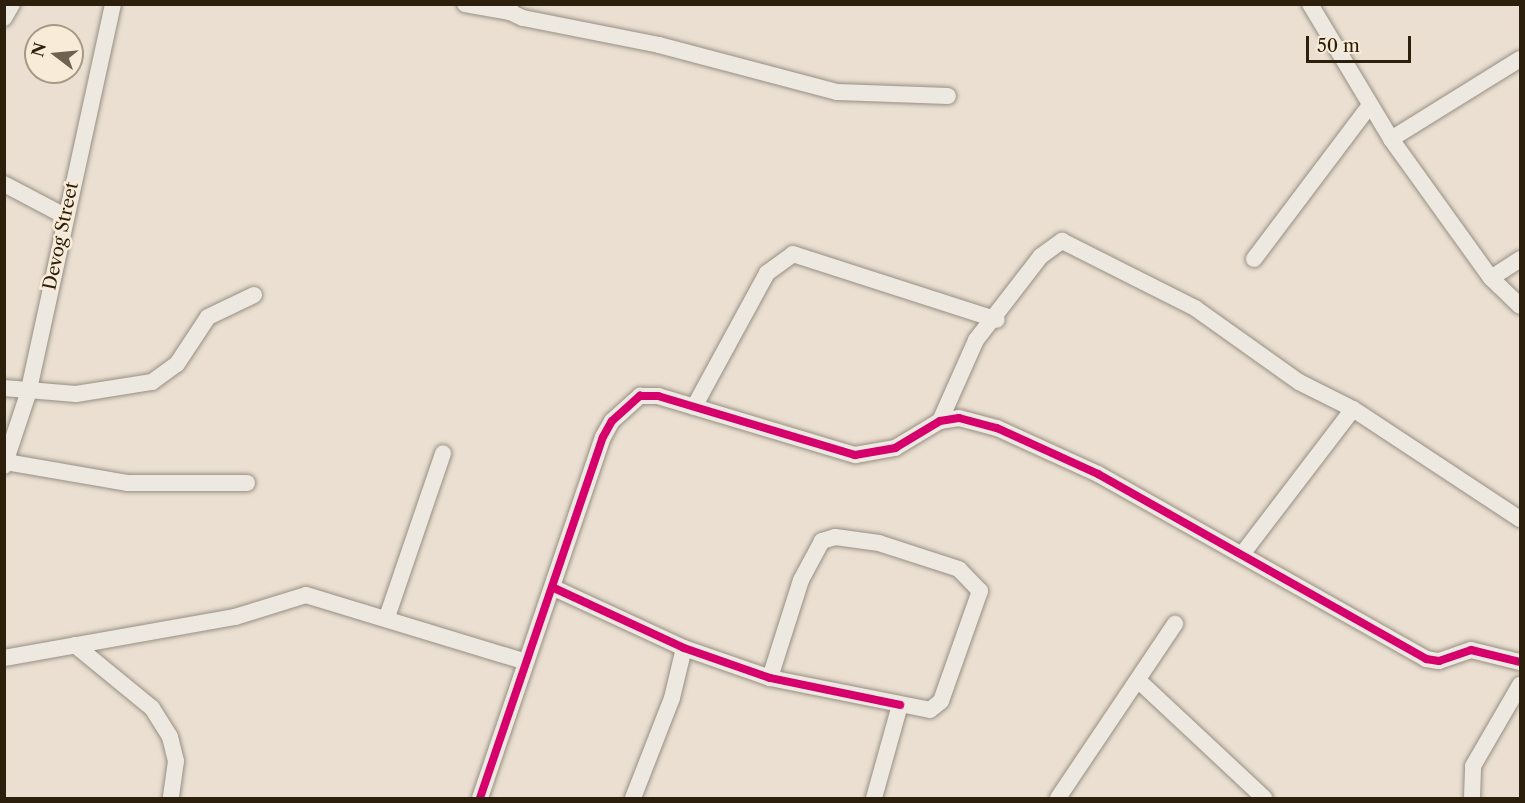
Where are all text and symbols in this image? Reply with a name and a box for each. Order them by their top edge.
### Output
north arrow [24,24,84,84]
scale bar [1309,24,1414,62]
text: 50 m [1317,35,1360,57]
text: N [27,40,50,59]
street label: Devog Street [39,180,83,292]

